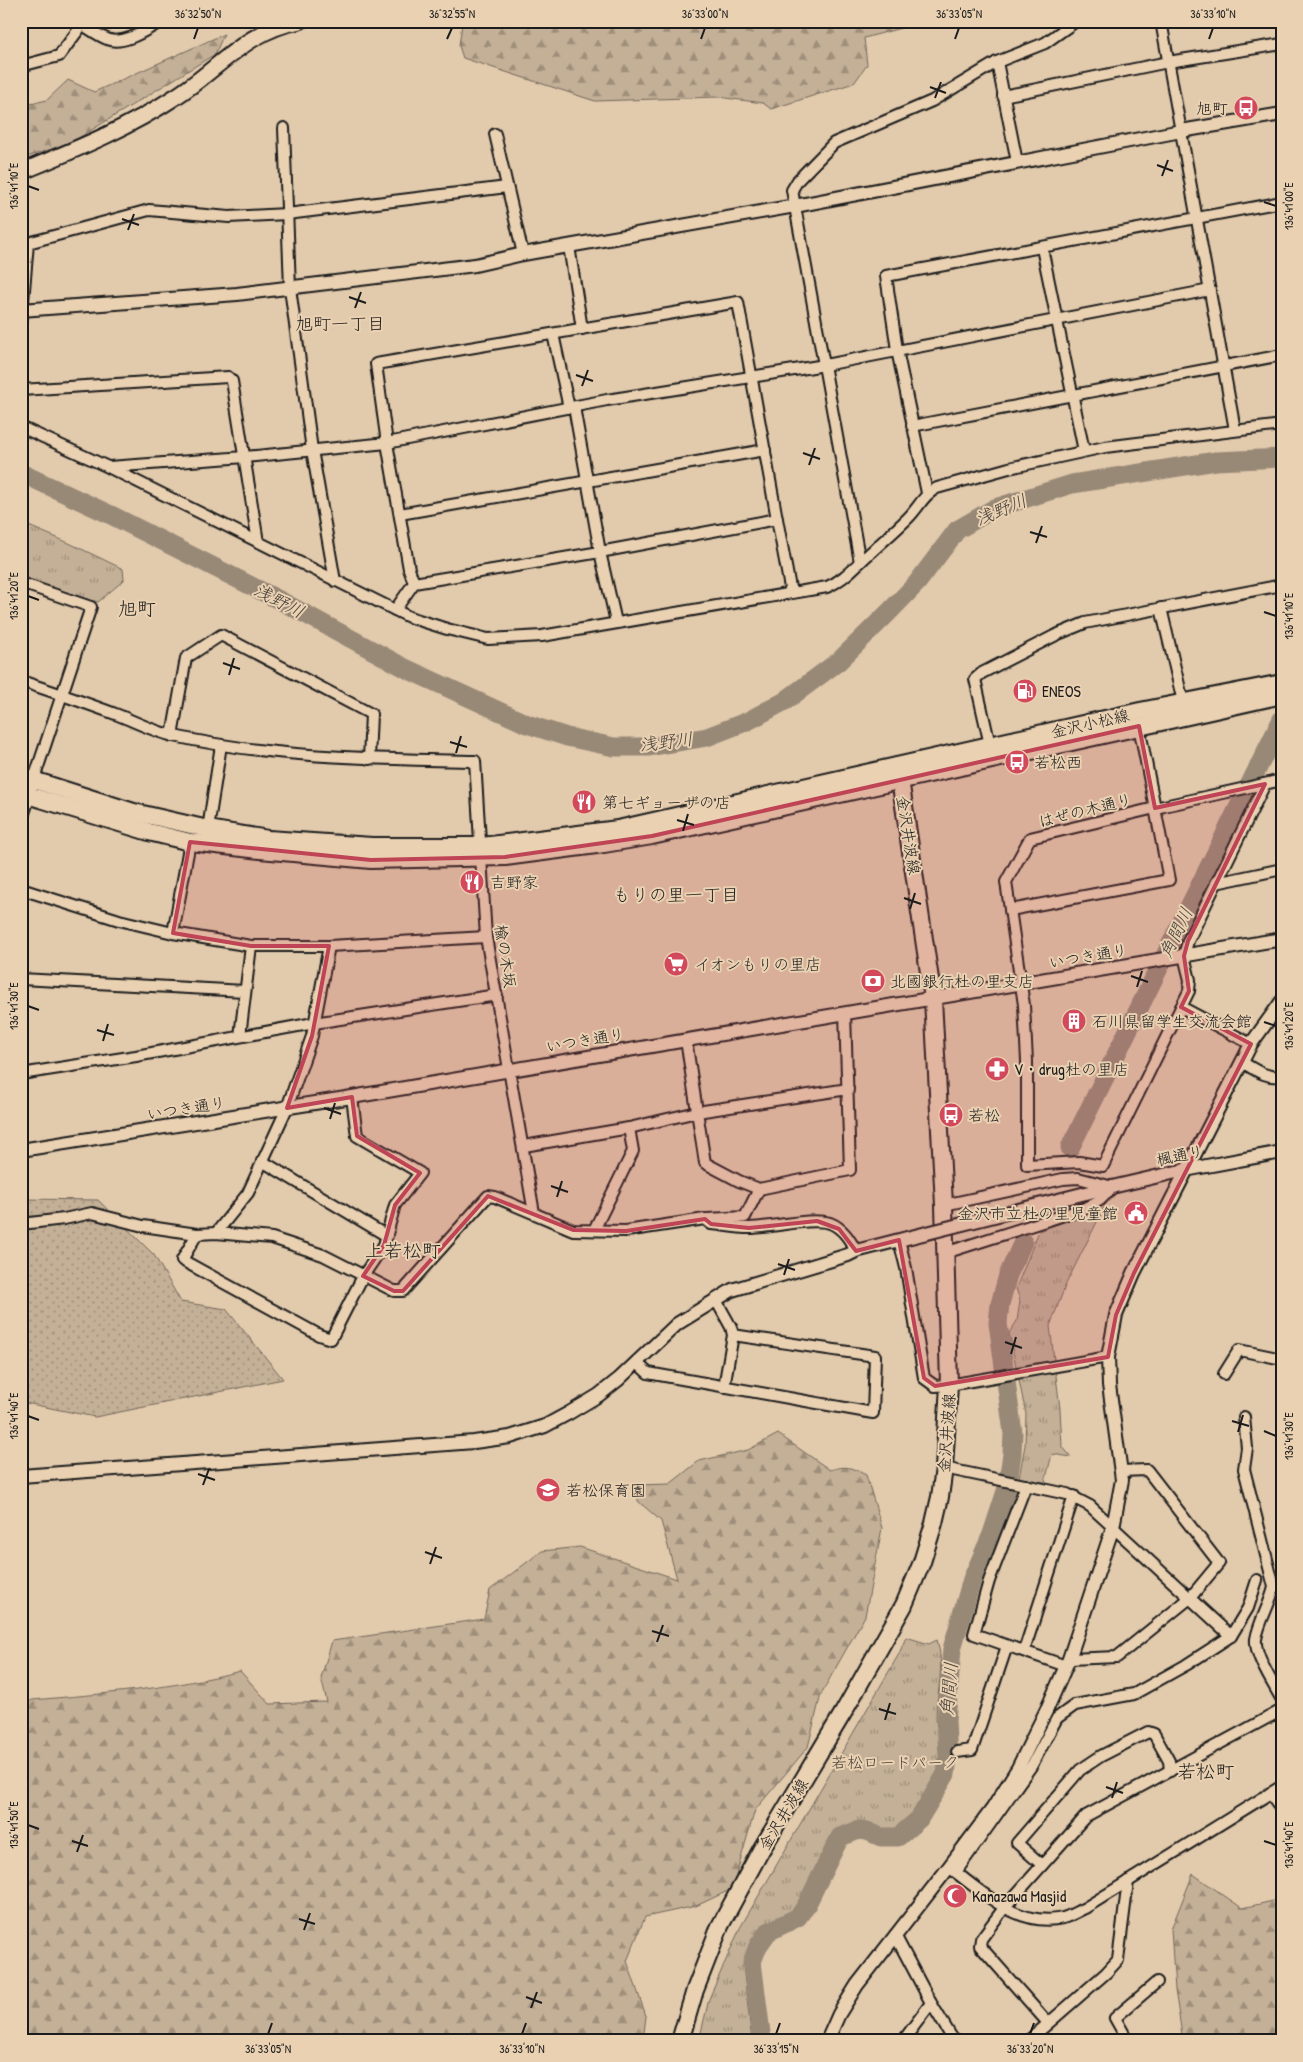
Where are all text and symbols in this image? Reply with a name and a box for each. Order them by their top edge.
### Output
text: 36°32'50"N [175,5,221,22]
text: 36°32'55"N [429,5,475,22]
text: 36°33'00"N [682,5,728,22]
text: 36°33'05"N [936,5,982,22]
text: 36°33'10"N [1190,5,1236,22]
bus stop icon: 旭町 [1233,95,1259,121]
place label: 旭町 [1196,97,1228,119]
text: 136°41'10"E [5,162,22,209]
text: 136°41'00"E [1280,181,1297,230]
district label: 旭町一丁目 [295,311,385,336]
water label: 浅野川 [971,487,1031,532]
text: 136°41'20"E [5,571,22,620]
water label: 浅野川 [249,577,309,624]
text: 136°41'10"E [1280,592,1297,639]
district label: 旭町 [118,595,156,621]
fuel station icon: ENEOS [1012,678,1038,704]
place label: ENEOS [1042,680,1082,702]
street label: 金沢小松線 [1049,703,1131,743]
water label: 浅野川 [638,726,694,757]
bus stop icon: 若松西 [1004,749,1030,775]
place label: 若松西 [1034,751,1082,773]
street label: はぜの木通り [1036,788,1134,832]
restaurant icon: 第七ギョーザの店 [571,789,597,815]
place label: 第七ギョーザの店 [602,791,731,813]
street label: 金沢井波線 [892,794,926,876]
restaurant icon: 吉野家 [459,869,485,895]
place label: 吉野家 [490,871,538,893]
district label: もりの里一丁目 [613,882,739,907]
water label: 角間川 [1152,903,1199,963]
street label: 楡の木坂 [490,923,522,989]
street label: いつき通り [1047,938,1129,974]
supermarket icon: イオンもりの里店 [663,951,689,977]
place label: イオンもりの里店 [694,953,821,975]
bank icon: 北國銀行杜の里支店 [860,968,886,994]
place label: 北國銀行杜の里支店 [890,970,1034,992]
text: 136°41'30"E [5,981,22,1030]
text: 136°41'20"E [1280,1001,1297,1050]
building icon: 石川県留学生交流会館 [1061,1008,1087,1034]
place label: 石川県留学生交流会館 [1092,1010,1252,1032]
street label: いつき通り [544,1022,626,1058]
pharmacy icon: V・drug杜の里店 [984,1056,1010,1082]
place label: V・drug杜の里店 [1014,1058,1129,1080]
street label: いつき通り [145,1091,227,1125]
bus stop icon: 若松 [938,1102,964,1128]
place label: 若松 [968,1104,1000,1126]
street label: 楓通り [1154,1139,1206,1171]
public building icon: 金沢市立杜の里児童館 [1123,1200,1149,1226]
place label: 金沢市立杜の里児童館 [958,1202,1118,1224]
district label: 上若松町 [365,1237,441,1263]
text: 136°41'40"E [5,1392,22,1439]
street label: 金沢井波線 [932,1392,960,1474]
text: 136°41'30"E [1280,1411,1297,1460]
school or university icon: 若松保育園 [535,1477,561,1503]
place label: 若松保育園 [566,1479,646,1501]
water label: 角間川 [934,1661,963,1717]
park label: 若松ロードパーク [831,1751,959,1773]
district label: 若松町 [1177,1758,1235,1784]
street label: 金沢井波線 [753,1774,813,1854]
text: 136°41'50"E [5,1801,22,1849]
text: 136°41'40"E [1280,1821,1297,1868]
mosque icon: Kanazawa Masjid [942,1883,968,1909]
place label: Kanazawa Masjid [972,1885,1066,1907]
text: 36°33'05"N [245,2040,291,2057]
text: 36°33'10"N [499,2040,545,2057]
text: 36°33'15"N [753,2040,799,2057]
text: 36°33'20"N [1007,2040,1053,2057]

